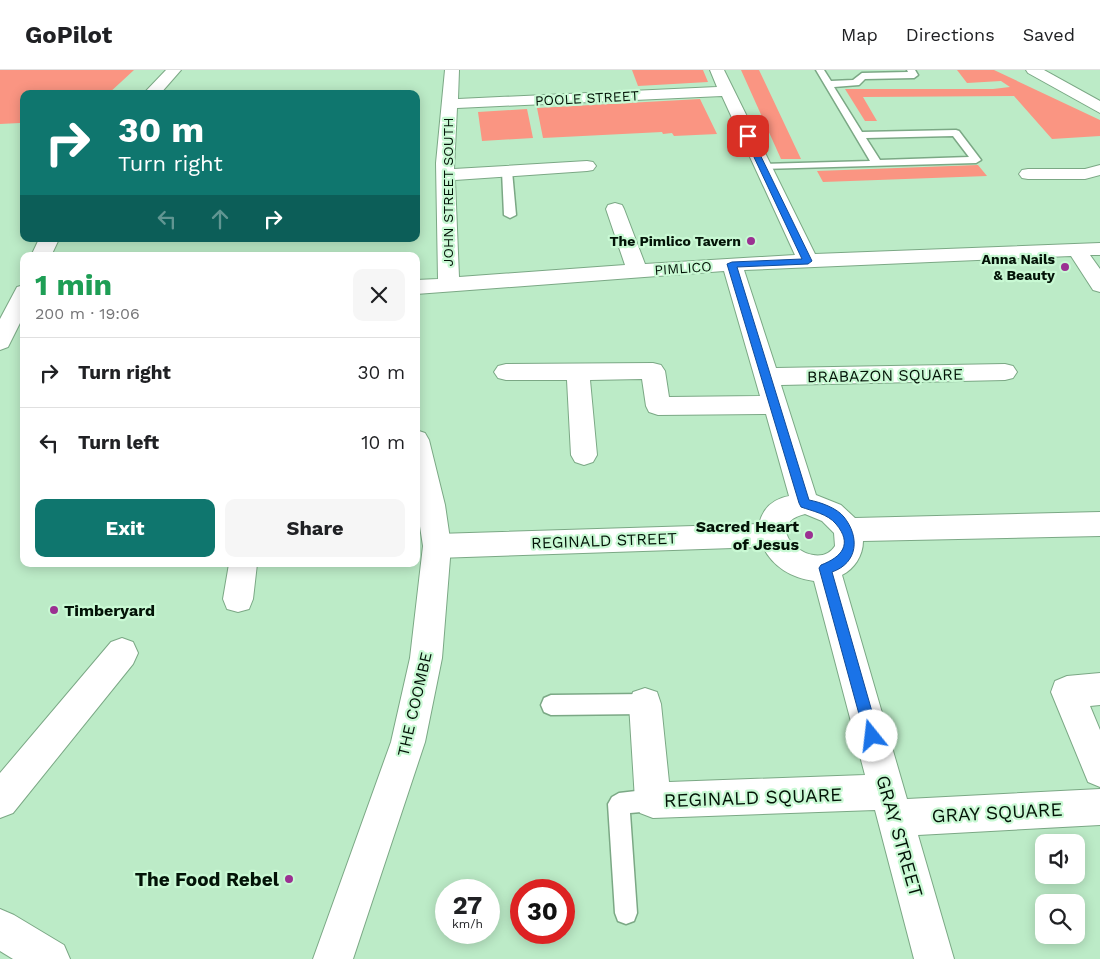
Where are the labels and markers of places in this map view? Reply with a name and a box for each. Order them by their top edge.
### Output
pin [727,115,769,157]
place label: The Pimlico Tavern [610,233,741,249]
marker: The Pimlico Tavern [745,235,757,247]
place label: Anna Nails & Beauty [982,251,1056,283]
marker: Anna Nails & Beauty [1059,261,1071,273]
place label: Sacred Heart of Jesus [696,517,799,554]
marker: Sacred Heart of Jesus [803,529,815,541]
place label: Timberyard [64,601,155,620]
marker: Timberyard [48,604,60,616]
place label: The Food Rebel [135,868,280,891]
marker: The Food Rebel [283,873,295,885]

